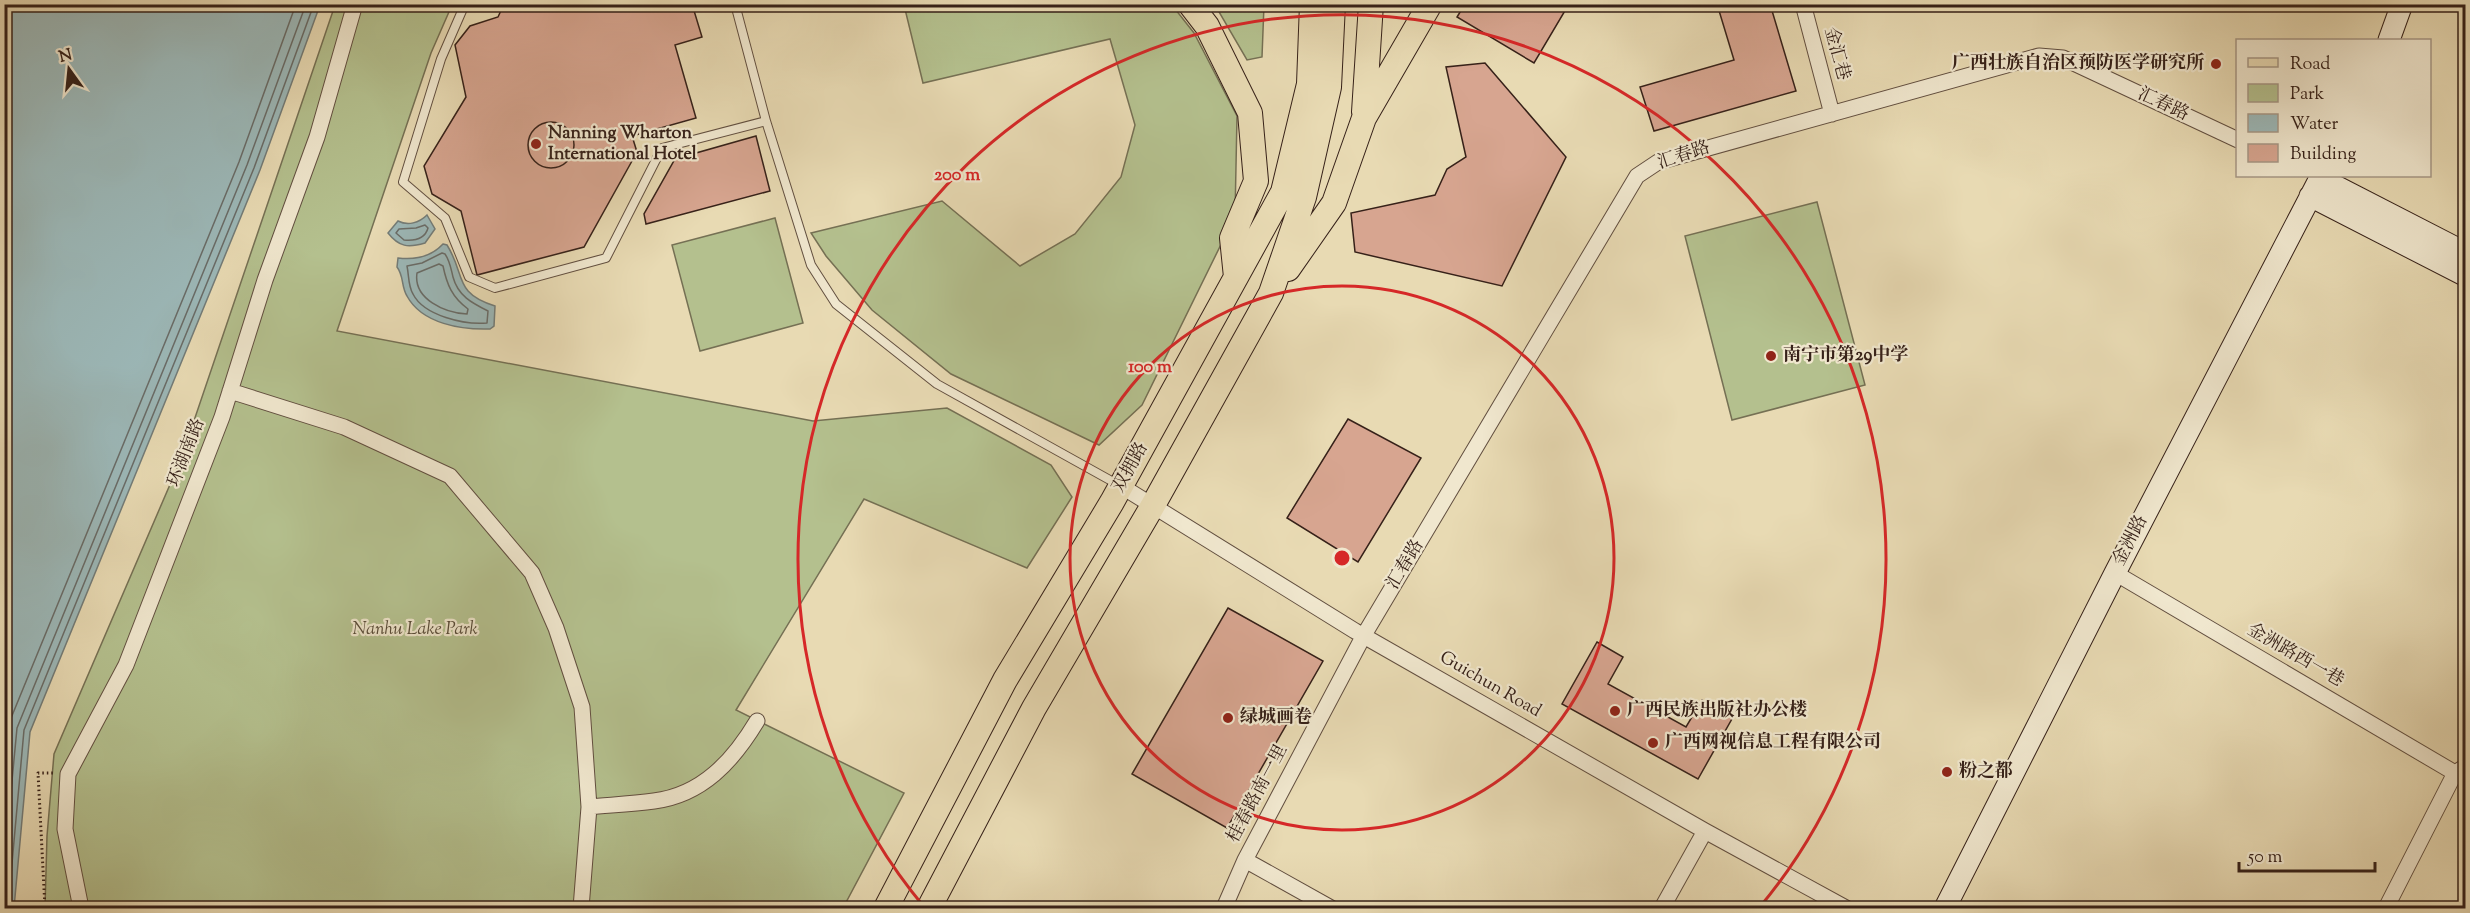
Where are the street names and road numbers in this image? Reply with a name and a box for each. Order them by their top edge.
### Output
street label: 金汇巷 [1816,25,1856,83]
street label: 汇春路 [2133,82,2193,128]
street label: 汇春路 [1654,135,1714,177]
street label: 环湖南路 [162,415,212,491]
street label: 双拥路 [1107,438,1155,498]
street label: 金洲路 [2107,511,2155,571]
street label: 汇春路 [1381,535,1431,595]
street label: 金洲路西一巷 [2242,618,2348,694]
street label: Guichun Road [1434,645,1546,725]
street label: 桂春路南一里 [1221,740,1295,848]

